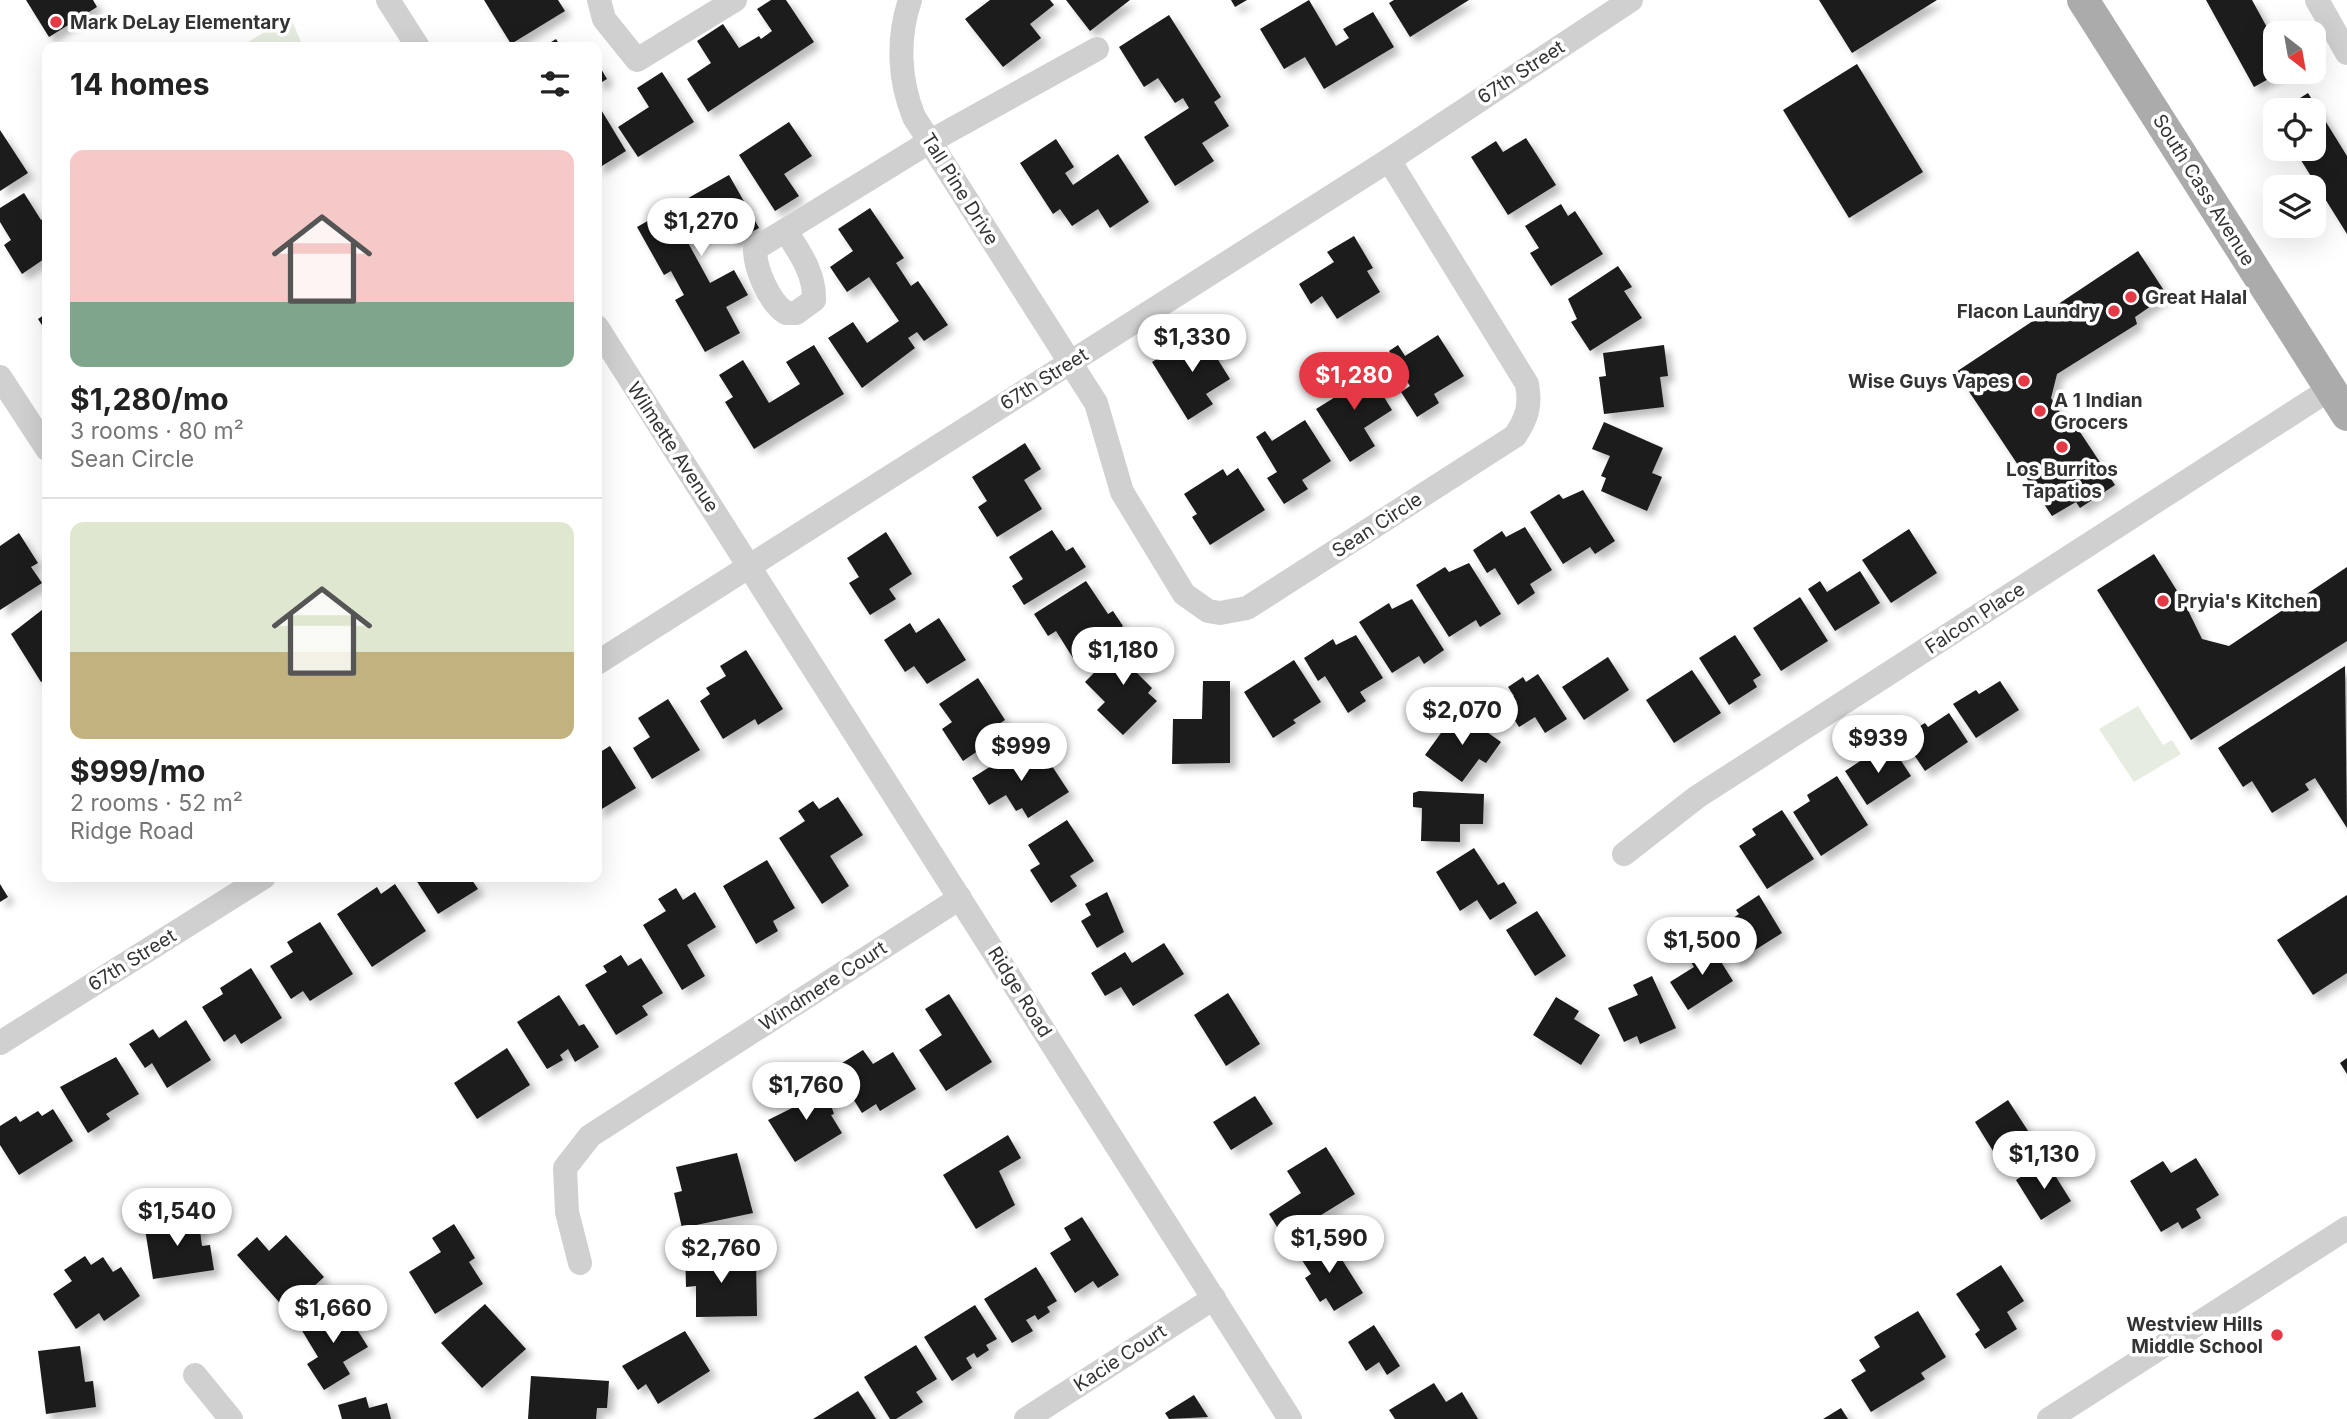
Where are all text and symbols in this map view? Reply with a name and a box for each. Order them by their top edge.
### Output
place label: Mark DeLay Elementary [70,11,291,34]
marker: Mark DeLay Elementary [48,14,64,30]
north arrow [2263,21,2326,84]
map controls [2263,21,2326,238]
street label: 67th Street [1473,35,1569,109]
icon: filters [536,65,574,103]
text: 14 homes [70,66,209,102]
button: locate [2263,98,2326,161]
street label: South Cass Avenue [2148,110,2260,270]
street label: Tall Pine Drive [916,129,1004,249]
button: layers [2263,175,2326,238]
icon: home [259,196,385,322]
pin: $1,270 [644,198,758,258]
text: $1,270 [663,207,739,235]
place label: Great Halal [2145,286,2247,309]
marker: Great Halal [2123,289,2139,305]
place label: Flacon Laundry [1957,300,2101,323]
marker: Flacon Laundry [2106,303,2122,319]
pin: $1,330 [1135,314,1249,374]
text: $1,330 [1153,323,1231,351]
street label: 67th Street [996,343,1092,415]
pin: $1,280 [1297,352,1411,412]
text: $1,280 [1315,361,1393,389]
place label: Wise Guys Vapes [1848,370,2010,393]
marker: Wise Guys Vapes [2016,373,2032,389]
street label: Wilmette Avenue [622,378,724,516]
text: $1,280/mo [70,381,229,417]
place label: A 1 Indian Grocers [2054,389,2143,434]
marker: A 1 Indian Grocers [2032,403,2048,419]
text: 3 rooms · 80 m² [70,417,244,445]
marker: Los Burritos Tapatios [2054,439,2070,455]
text: Sean Circle [70,445,194,473]
place label: Los Burritos Tapatios [2006,458,2118,503]
street label: Sean Circle [1328,487,1426,563]
icon: home [259,568,385,694]
street label: Falcon Place [1921,577,2029,659]
place label: Pryia's Kitchen [2177,590,2318,613]
marker: Pryia's Kitchen [2155,593,2171,609]
pin: $1,180 [1066,628,1180,687]
text: $1,180 [1088,636,1158,664]
pin: $2,070 [1405,688,1519,747]
text: $2,070 [1422,696,1502,724]
pin: $939 [1837,716,1919,775]
pin: $999 [980,724,1062,783]
text: $939 [1848,724,1908,752]
text: $999 [991,732,1051,760]
text: $999/mo [70,753,206,789]
text: 2 rooms · 52 m² [70,789,243,817]
text: Ridge Road [70,817,194,845]
pin: $1,500 [1645,918,1759,977]
street label: 67th Street [84,924,180,996]
text: $1,500 [1663,926,1741,954]
street label: Windmere Court [755,936,891,1036]
street label: Ridge Road [983,942,1057,1042]
pin: $1,760 [749,1062,863,1122]
text: $1,760 [768,1071,844,1099]
pin: $1,130 [1987,1132,2101,1191]
text: $1,130 [2009,1140,2079,1168]
pin: $1,540 [120,1188,234,1248]
text: $1,540 [138,1197,216,1225]
pin: $1,590 [1272,1216,1386,1275]
text: $1,590 [1290,1224,1368,1252]
pin: $2,760 [664,1226,778,1285]
text: $2,760 [681,1234,761,1262]
pin: $1,660 [276,1286,390,1345]
text: $1,660 [294,1294,372,1322]
place label: Westview Hills Middle School [2126,1313,2263,1358]
street label: Kacie Court [1070,1320,1170,1396]
marker: Westview Hills Middle School [2269,1327,2285,1343]

